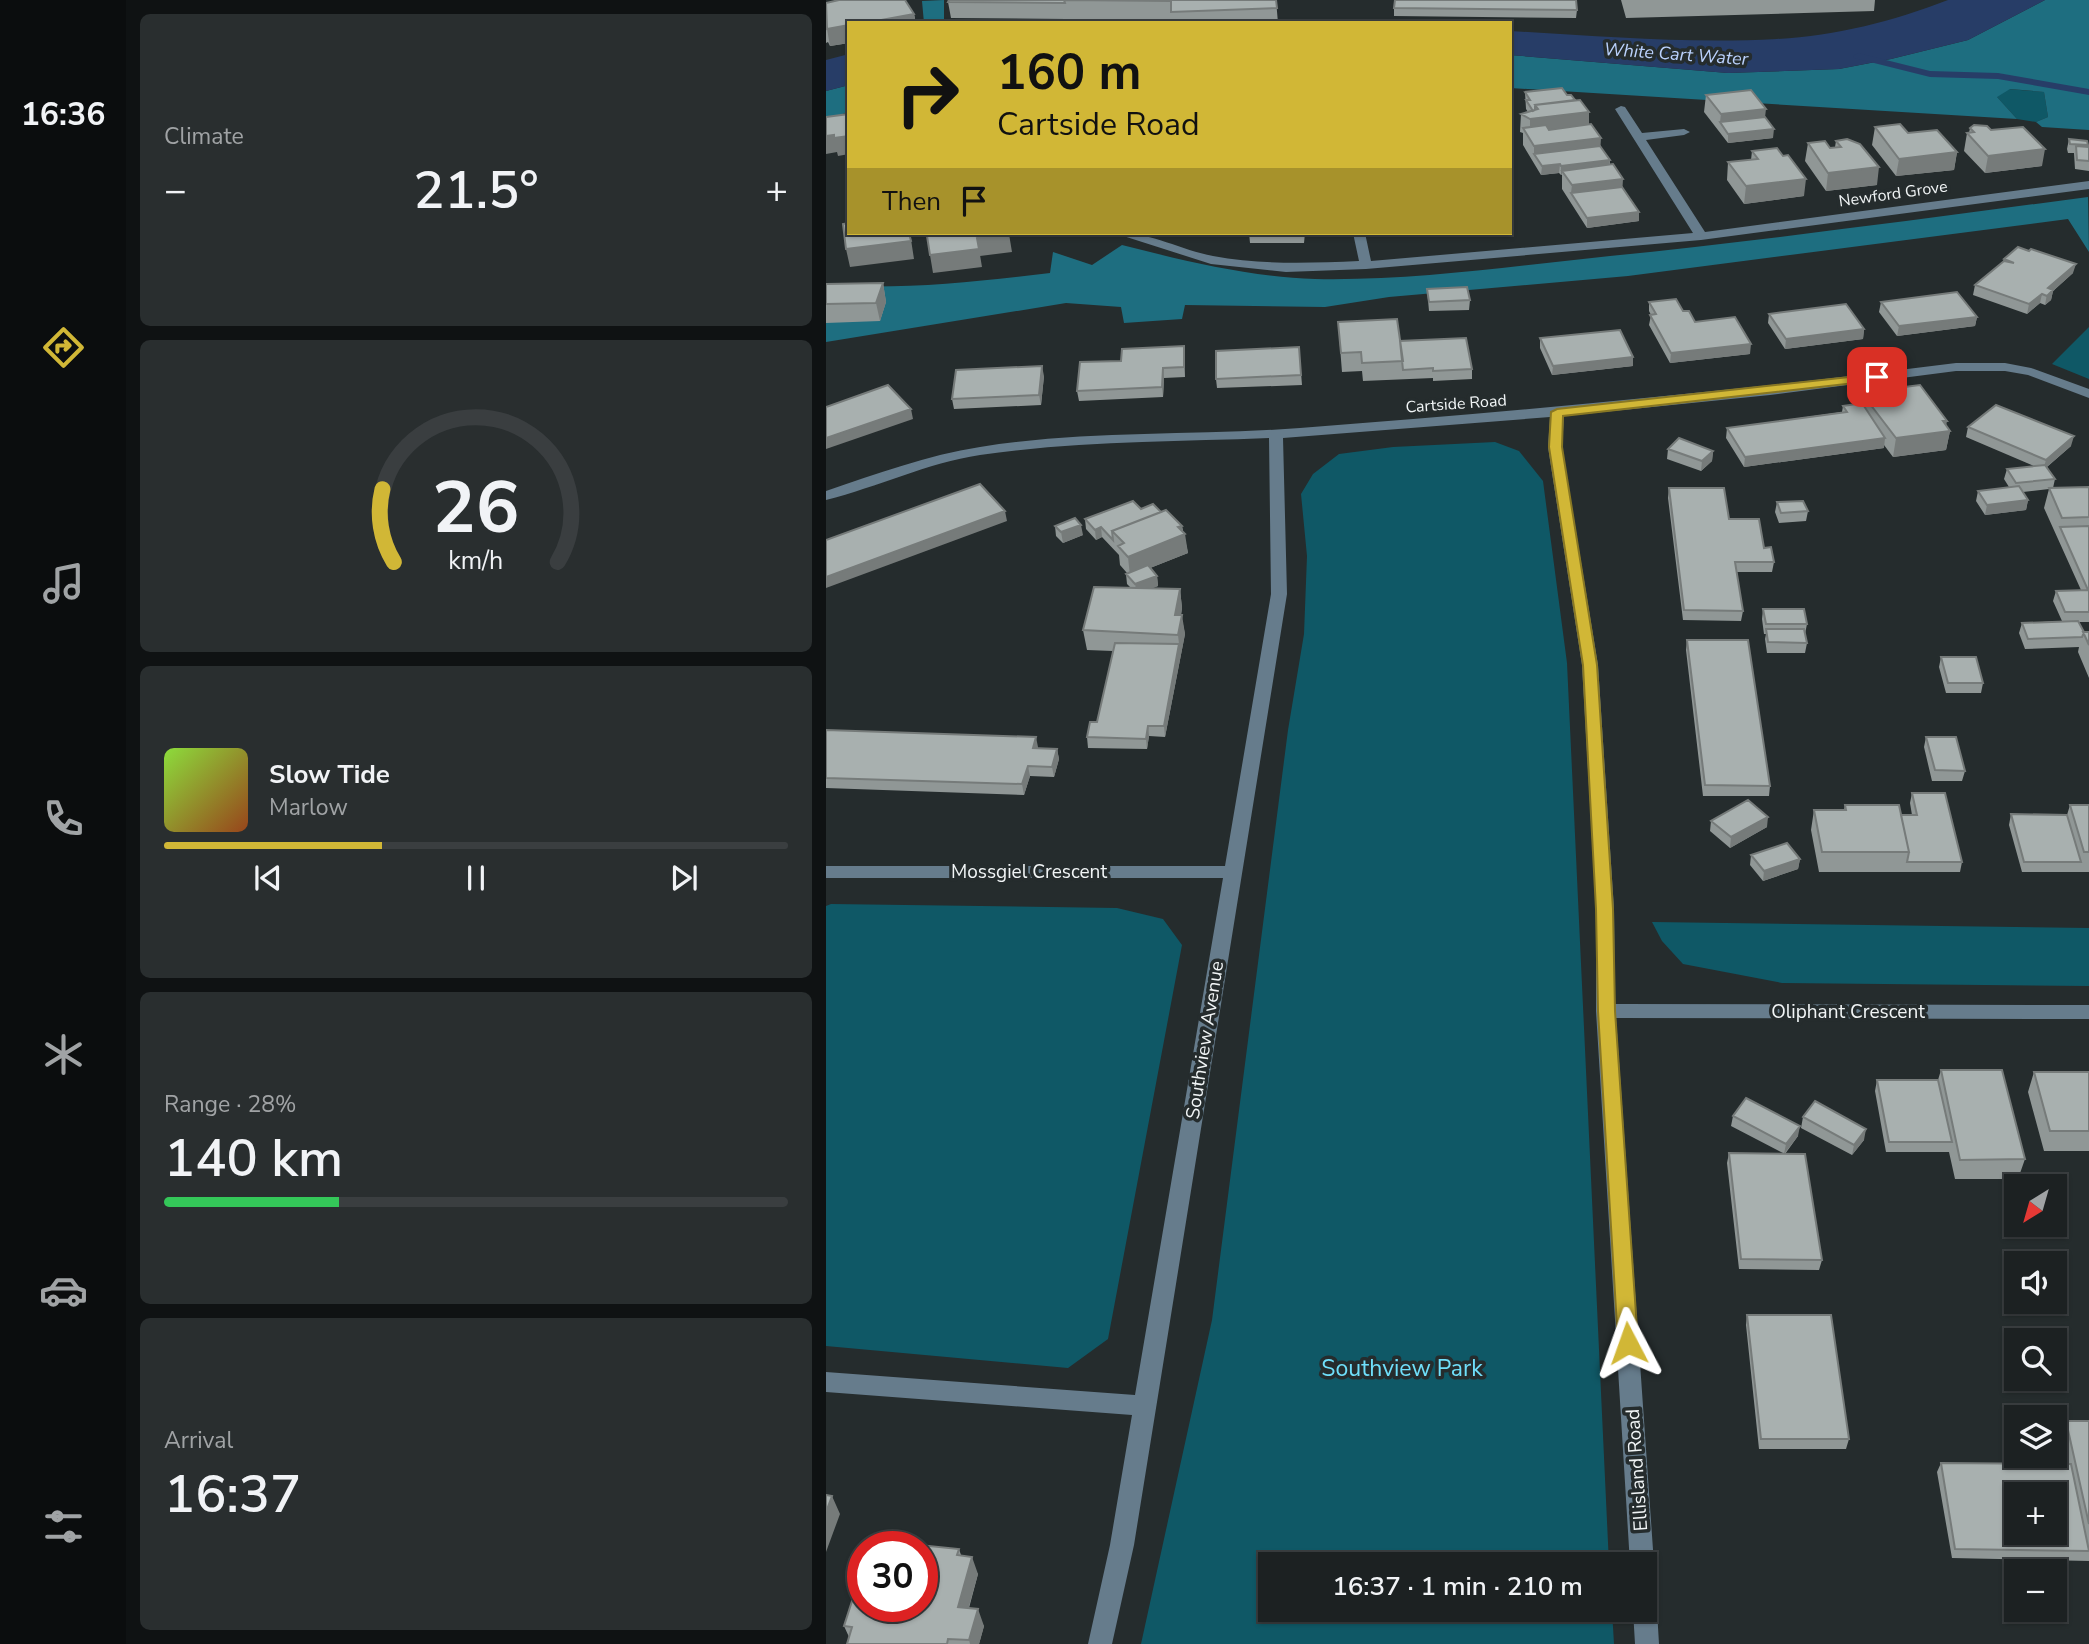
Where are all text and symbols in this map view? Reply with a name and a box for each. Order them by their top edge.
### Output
water label: White Cart Water [1603,37,1749,71]
text: 160 m [997,39,1141,106]
icon: right [882,49,973,140]
text: 16:36 [21,93,105,136]
text: Cartside Road [997,103,1200,146]
text: Climate [164,121,244,152]
text: 21.5° [413,155,539,226]
text: − [164,165,187,216]
text: + [765,165,788,216]
street label: Newford Grove [1837,175,1949,213]
icon: arrive [955,182,993,220]
text: Then [882,184,941,219]
icon: directions [39,323,88,372]
pin [1847,347,1907,407]
icon: arrive [1858,358,1896,396]
street label: Cartside Road [1405,389,1507,419]
text: 26 [432,458,520,558]
text: km/h [448,544,504,578]
icon: music [39,559,88,608]
text: Slow Tide [269,757,390,792]
text: Marlow [269,792,348,823]
icon: phone [39,794,88,843]
icon: previous [249,859,287,897]
icon: pause [457,859,495,897]
icon: next [665,859,703,897]
street label: Mossgiel Crescent [951,859,1107,885]
street label: Southview Avenue [1180,959,1230,1121]
street label: Oliphant Crescent [1771,999,1925,1025]
icon: climate [39,1030,88,1079]
text: Range · 28% [164,1089,296,1120]
text: 140 km [164,1123,343,1194]
north arrow [2004,1174,2067,1237]
map controls [2004,1174,2067,1622]
button: sound [2004,1251,2067,1314]
icon: car [39,1266,88,1315]
position arrow [1591,1306,1665,1380]
button: search [2004,1328,2067,1391]
park label: Southview Park [1321,1353,1483,1384]
button: layers [2004,1405,2067,1468]
street label: Ellisland Road [1620,1408,1654,1532]
text: Arrival [164,1425,233,1456]
text: 16:37 [164,1459,301,1530]
button: + [2004,1482,2067,1545]
icon: filters [39,1502,88,1551]
speed limit sign: 30 [847,1531,938,1622]
button: − [2004,1559,2067,1622]
text: 16:37 · 1 min · 210 m [1332,1569,1583,1604]

